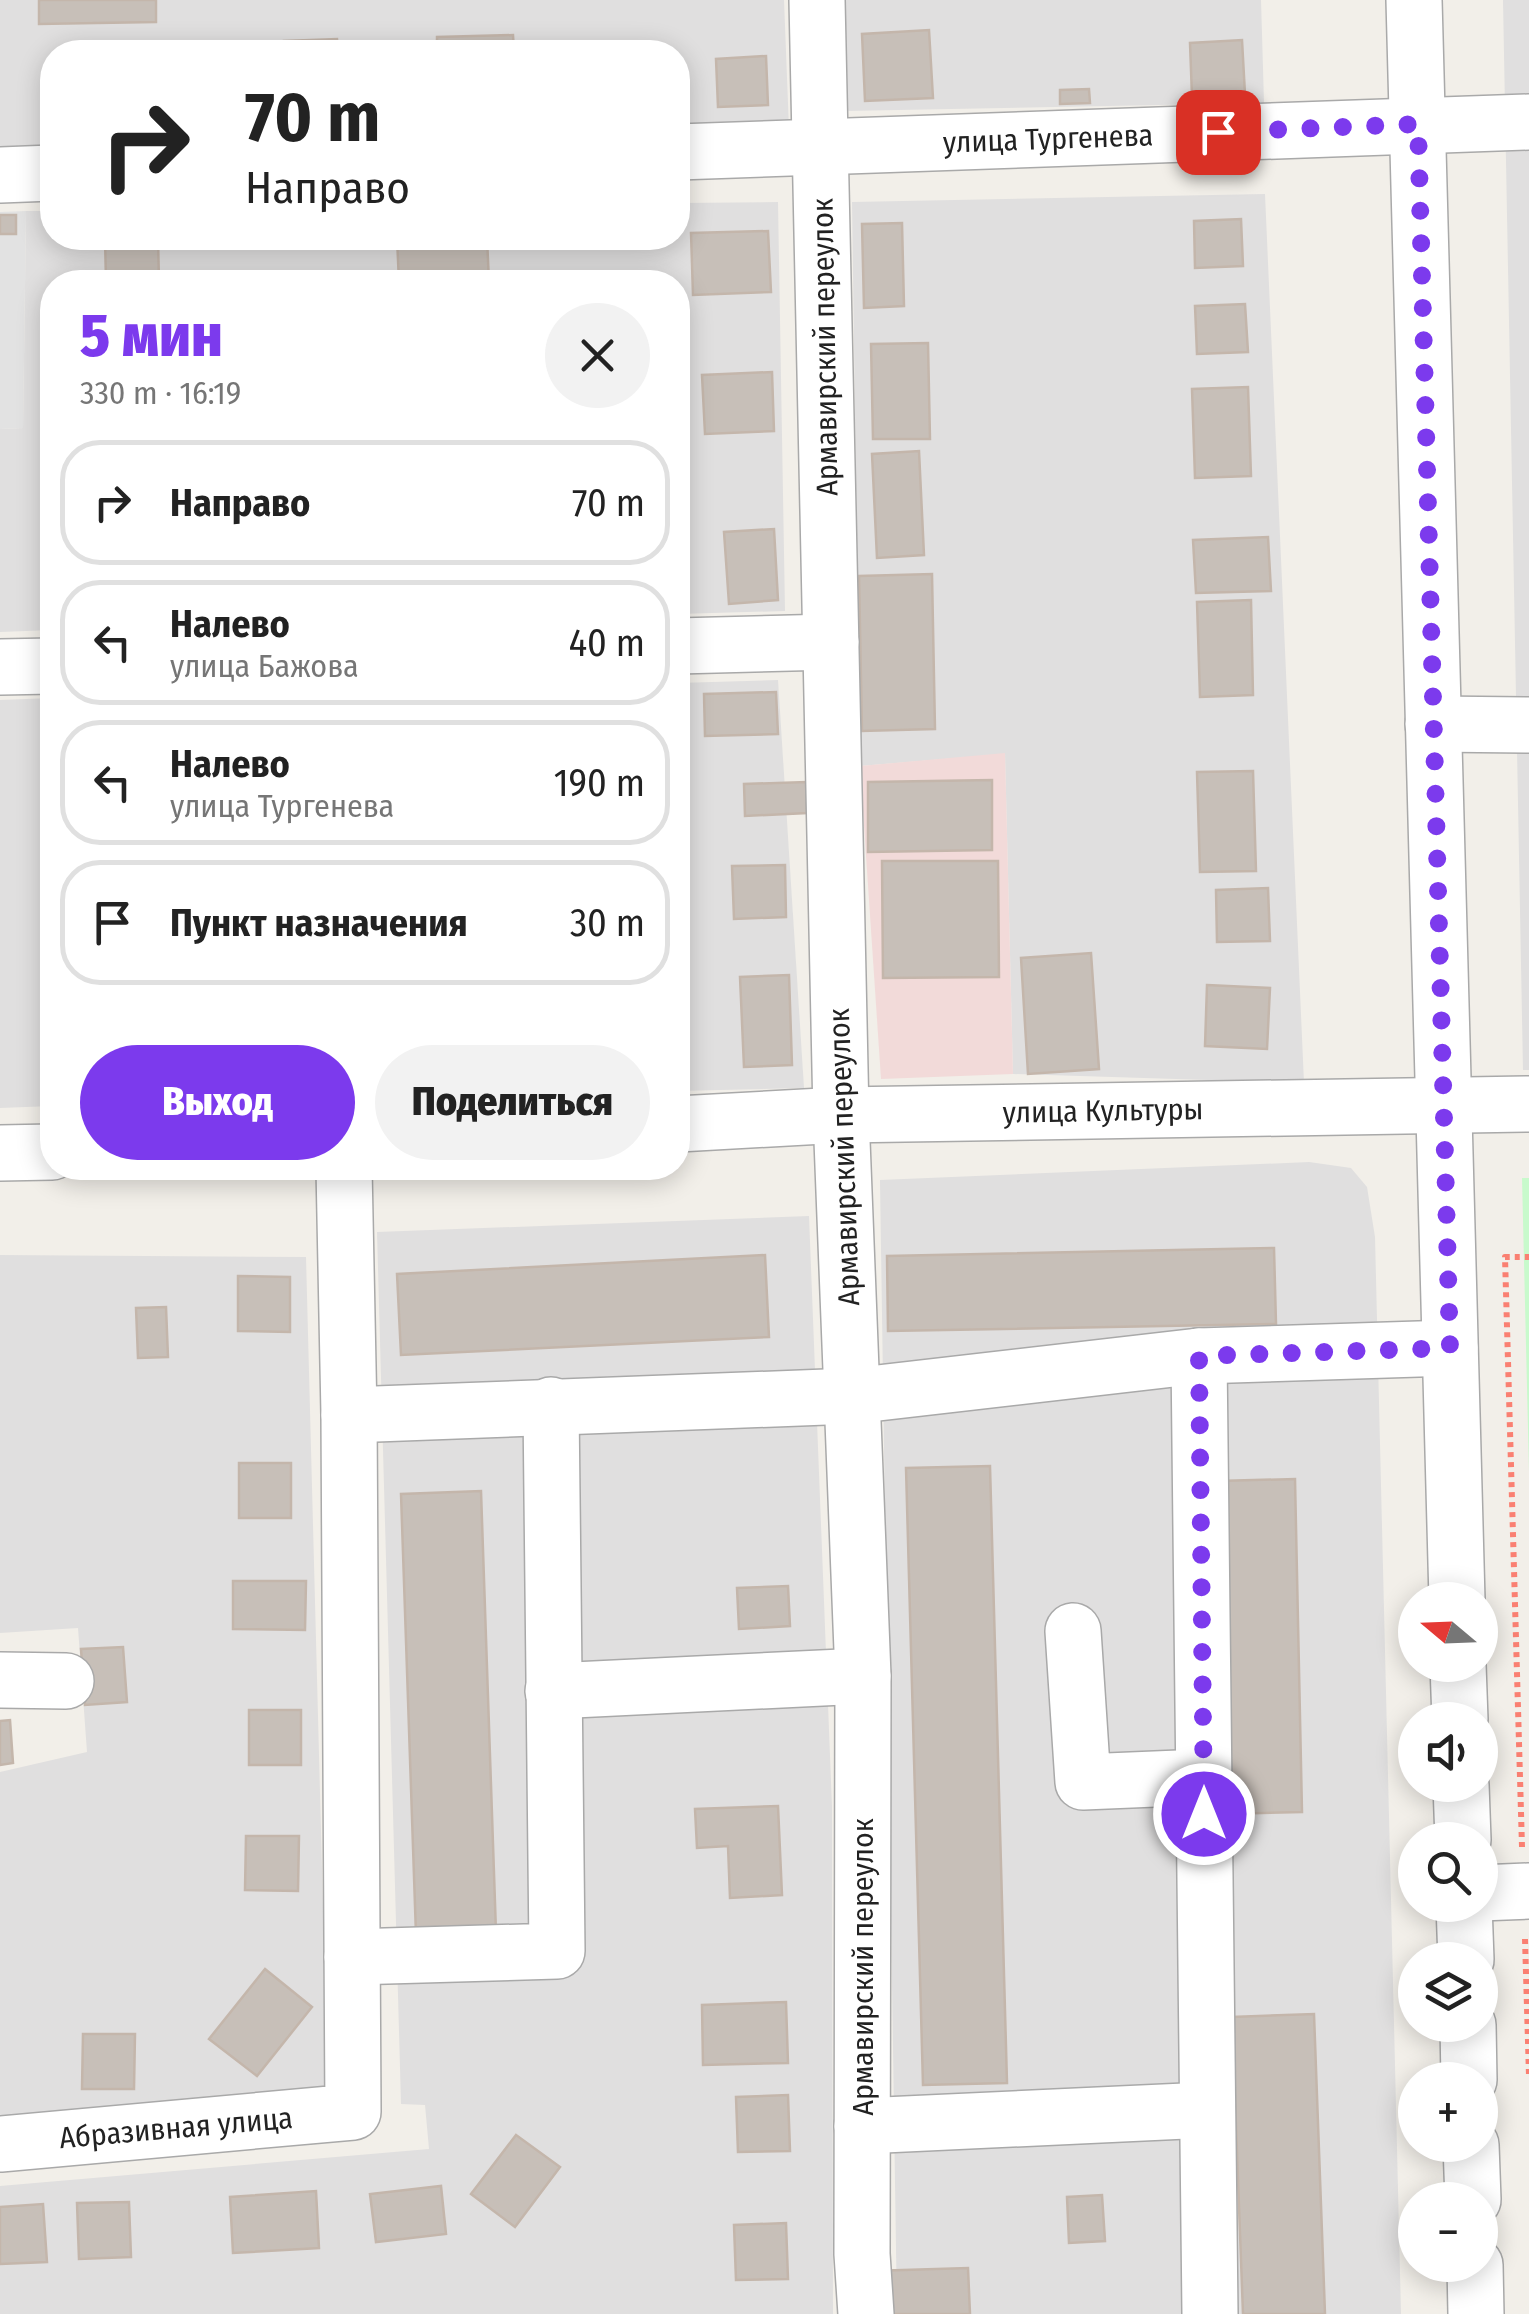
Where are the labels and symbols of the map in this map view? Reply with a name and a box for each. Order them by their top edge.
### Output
pin [1176,90,1261,175]
street label: улица Тургенева [942,117,1154,161]
street label: Армавирский переулок [804,198,846,496]
street label: Армавирский переулок [821,1008,867,1306]
street label: улица Культуры [1002,1091,1204,1131]
north arrow [1398,1582,1498,1682]
position arrow [1152,1762,1256,1866]
street label: Армавирский переулок [845,1818,881,2116]
street label: Абразивная улица [58,2100,294,2156]

